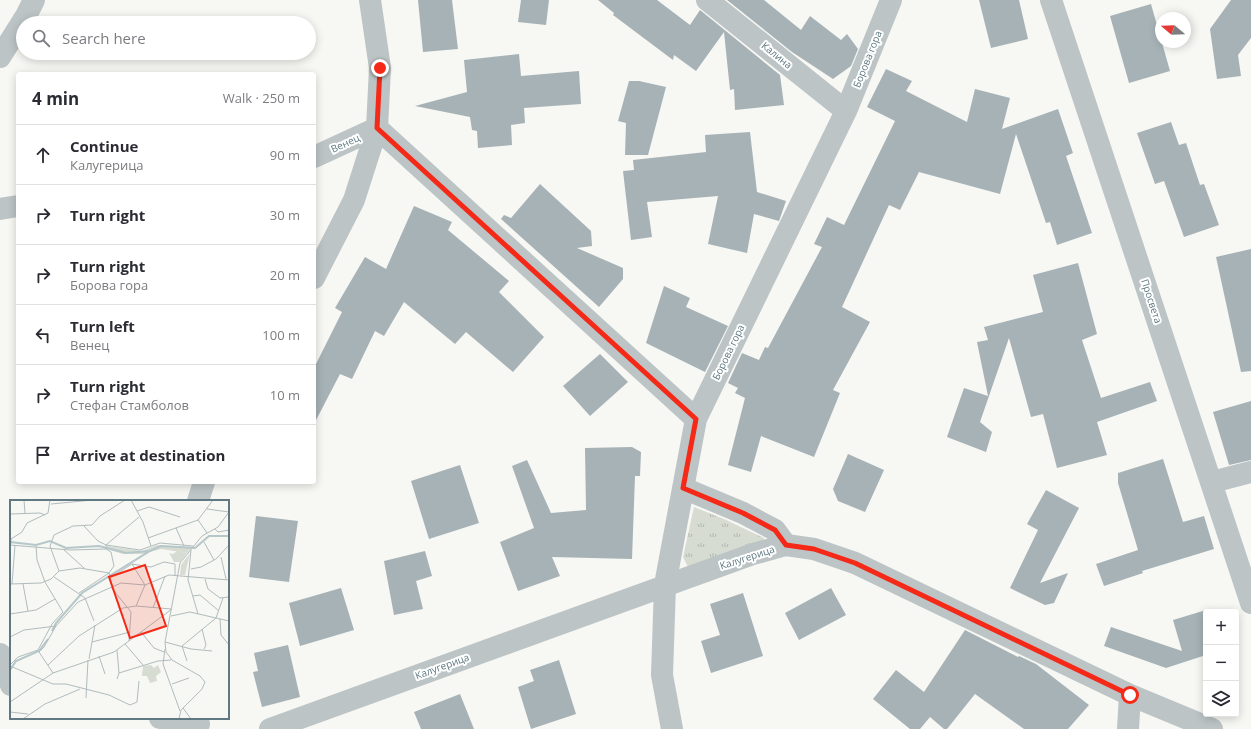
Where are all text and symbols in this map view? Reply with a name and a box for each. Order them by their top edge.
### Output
north arrow [1155,12,1191,48]
search box [16,16,316,60]
icon: search [30,27,52,49]
text: Search here [62,28,146,48]
street label: Борова гора [849,28,885,90]
street label: Калина [759,38,795,72]
route end [371,59,389,77]
text: 4 min [32,87,79,110]
text: Walk · 250 m [223,89,300,107]
street label: Венец [328,130,362,156]
text: Continue [70,136,138,156]
icon: ahead [32,144,54,166]
text: 90 m [270,146,300,164]
text: Калугерица [70,156,144,174]
icon: right [32,204,54,226]
text: Turn right [70,205,145,225]
text: 30 m [270,206,300,224]
text: Turn right [70,256,145,276]
icon: right [32,264,54,286]
text: 20 m [270,266,300,284]
text: Борова гора [70,276,148,294]
street label: Просвета [1138,277,1166,325]
text: Turn left [70,316,135,336]
street label: Борова гора [709,322,747,382]
icon: left [32,324,54,346]
text: 100 m [262,326,300,344]
text: Венец [70,336,109,354]
text: Turn right [70,376,145,396]
icon: right [32,384,54,406]
text: 10 m [270,386,300,404]
text: Стефан Стамболов [70,396,189,414]
icon: arrive [32,444,54,466]
text: Arrive at destination [70,445,225,465]
inset map [10,500,229,719]
street label: Калугерица [718,542,776,572]
map controls [1203,609,1239,717]
button: + [1203,609,1239,645]
button: − [1203,645,1239,681]
street label: Калугерица [413,650,471,682]
button: layers [1203,681,1239,717]
route start [1121,686,1139,704]

